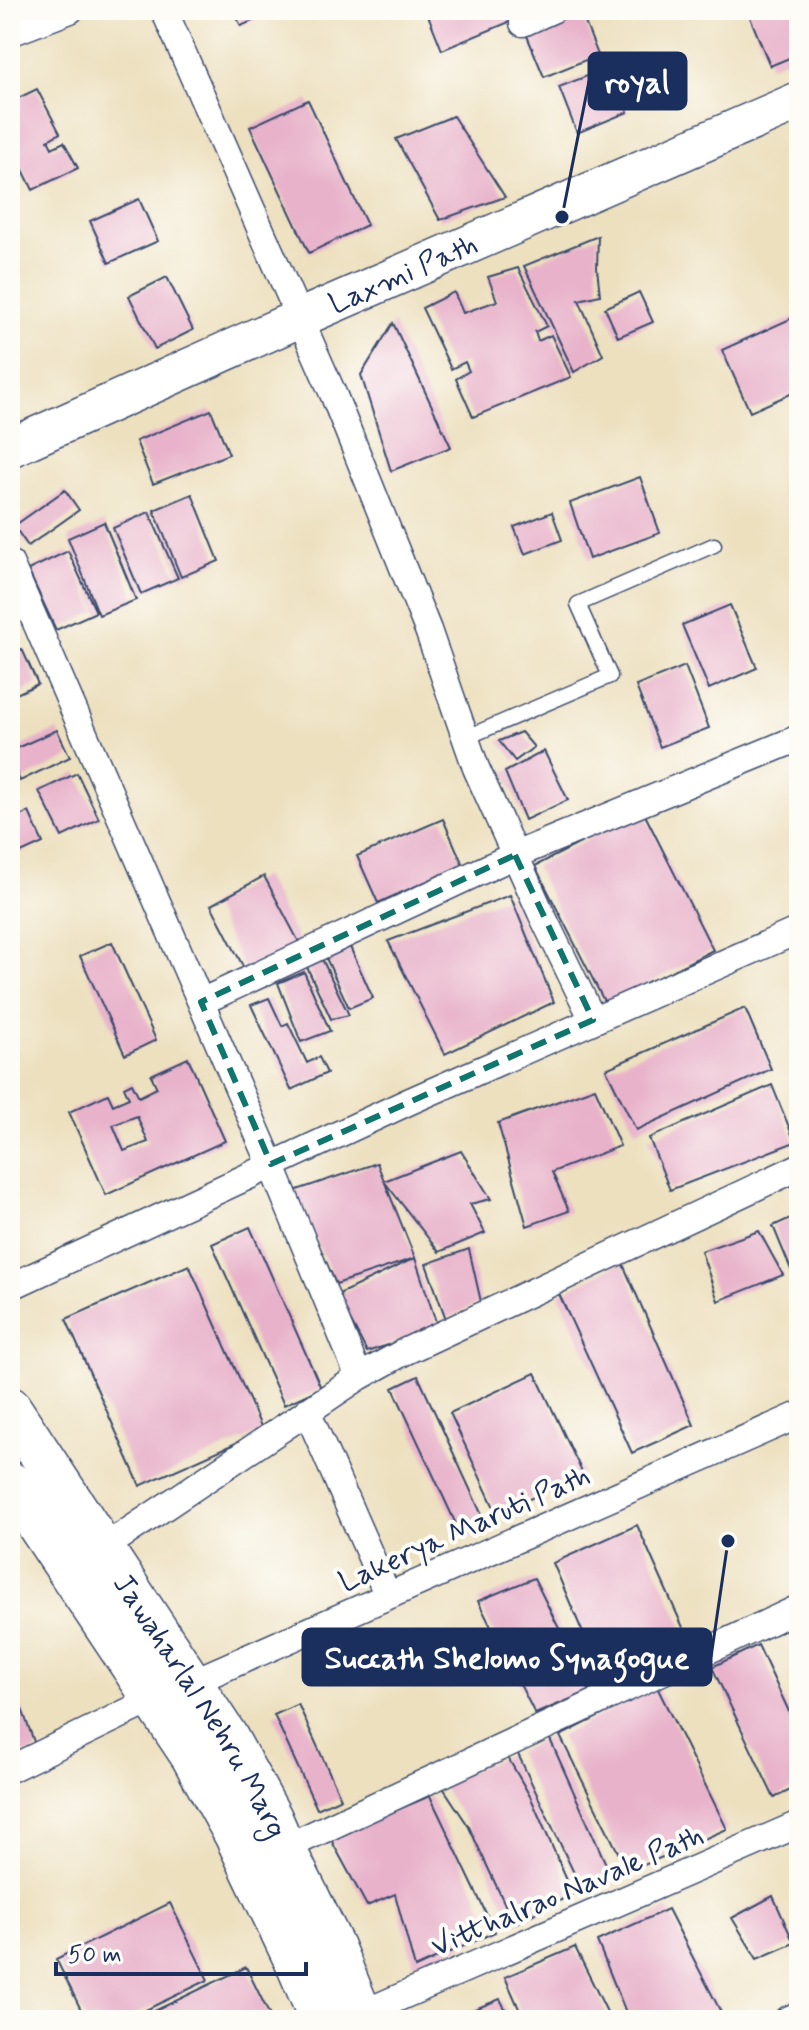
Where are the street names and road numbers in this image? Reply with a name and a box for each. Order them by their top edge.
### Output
street label: Laxmi Path [323,225,484,324]
street label: Lakerya Maruti Path [333,1456,596,1602]
street label: Jawaharlal Nehru Marg [103,1567,295,1845]
street label: Vitthalrao Navale Path [425,1816,710,1967]

